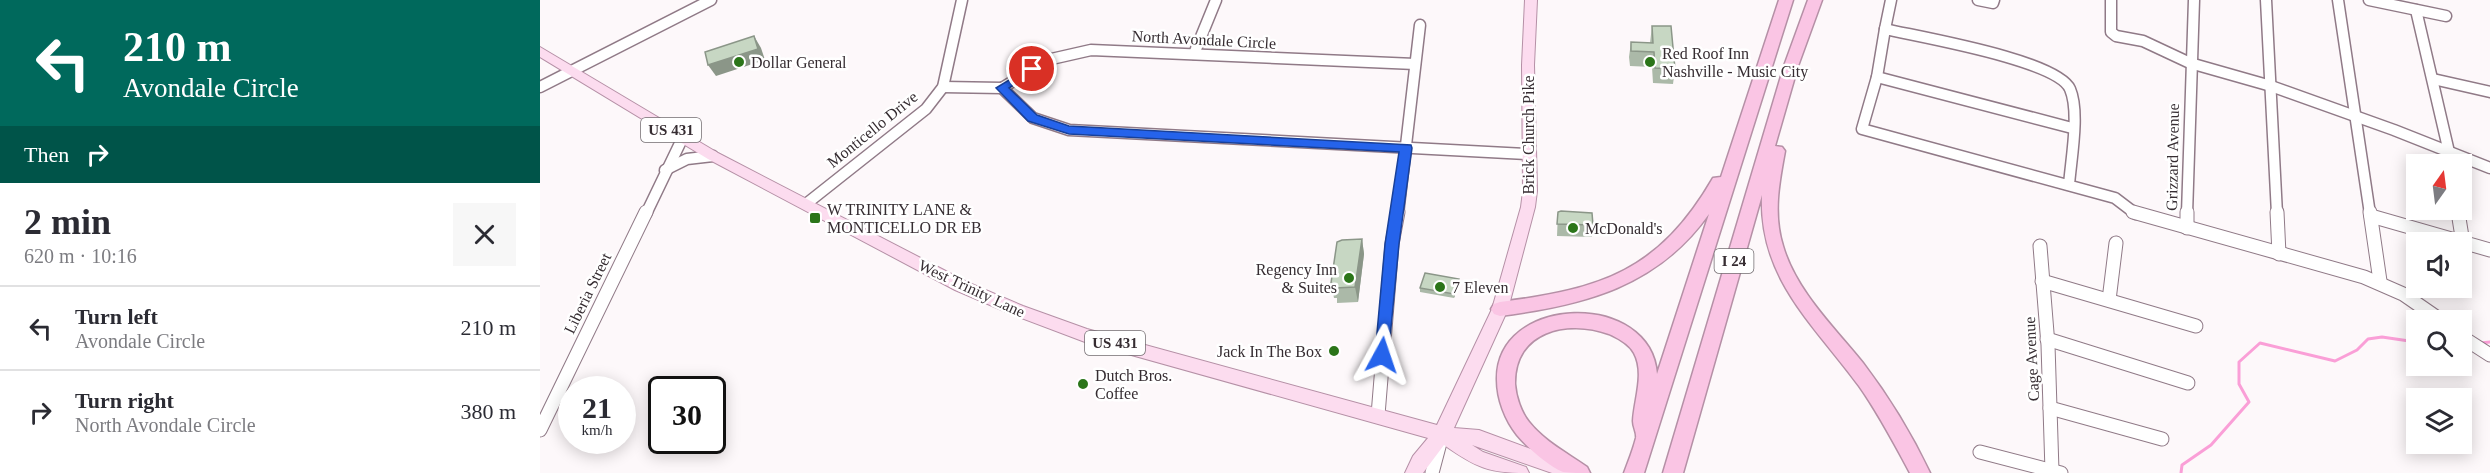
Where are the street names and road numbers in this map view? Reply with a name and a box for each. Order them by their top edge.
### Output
street label: North Avondale Circle [1131,27,1277,52]
street label: Brick Church Pike [1520,75,1537,195]
street label: Monticello Drive [824,88,921,171]
street label: Grizzard Avenue [2163,103,2182,211]
road number: US 431 [641,118,701,142]
road number: I 24 [1714,249,1754,273]
street label: Liberia Street [561,250,615,336]
street label: West Trinity Lane [916,256,1028,321]
street label: Cage Avenue [2021,316,2043,402]
road number: US 431 [1085,331,1145,355]

